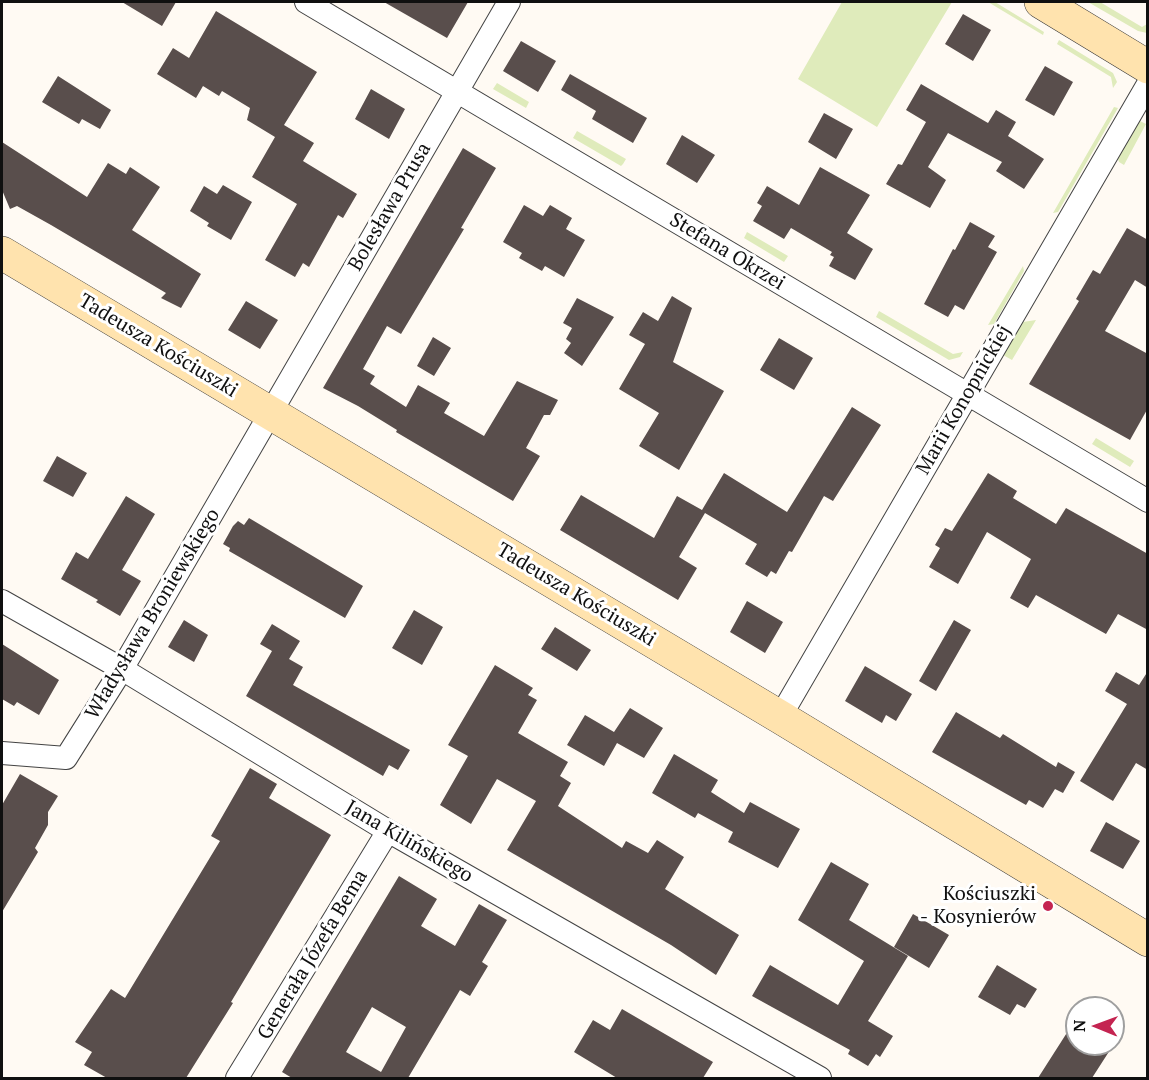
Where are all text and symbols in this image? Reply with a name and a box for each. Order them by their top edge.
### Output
street label: Bolesława Prusa [344,139,436,275]
street label: Stefana Okrzei [665,208,789,296]
street label: Tadeusza Kościuszki [74,289,242,403]
street label: Marii Konopnickiej [911,321,1017,479]
street label: Władysława Broniewskiego [81,504,225,724]
street label: Tadeusza Kościuszki [492,538,660,652]
street label: Jana Kilińskiego [341,796,477,888]
street label: Generała Józefa Bema [253,866,373,1044]
place label: Kościuszki - Kosynierów [920,882,1036,929]
marker: Kościuszki - Kosynierów [1041,899,1055,913]
north arrow [1065,996,1125,1056]
text: N [1068,1019,1090,1032]

